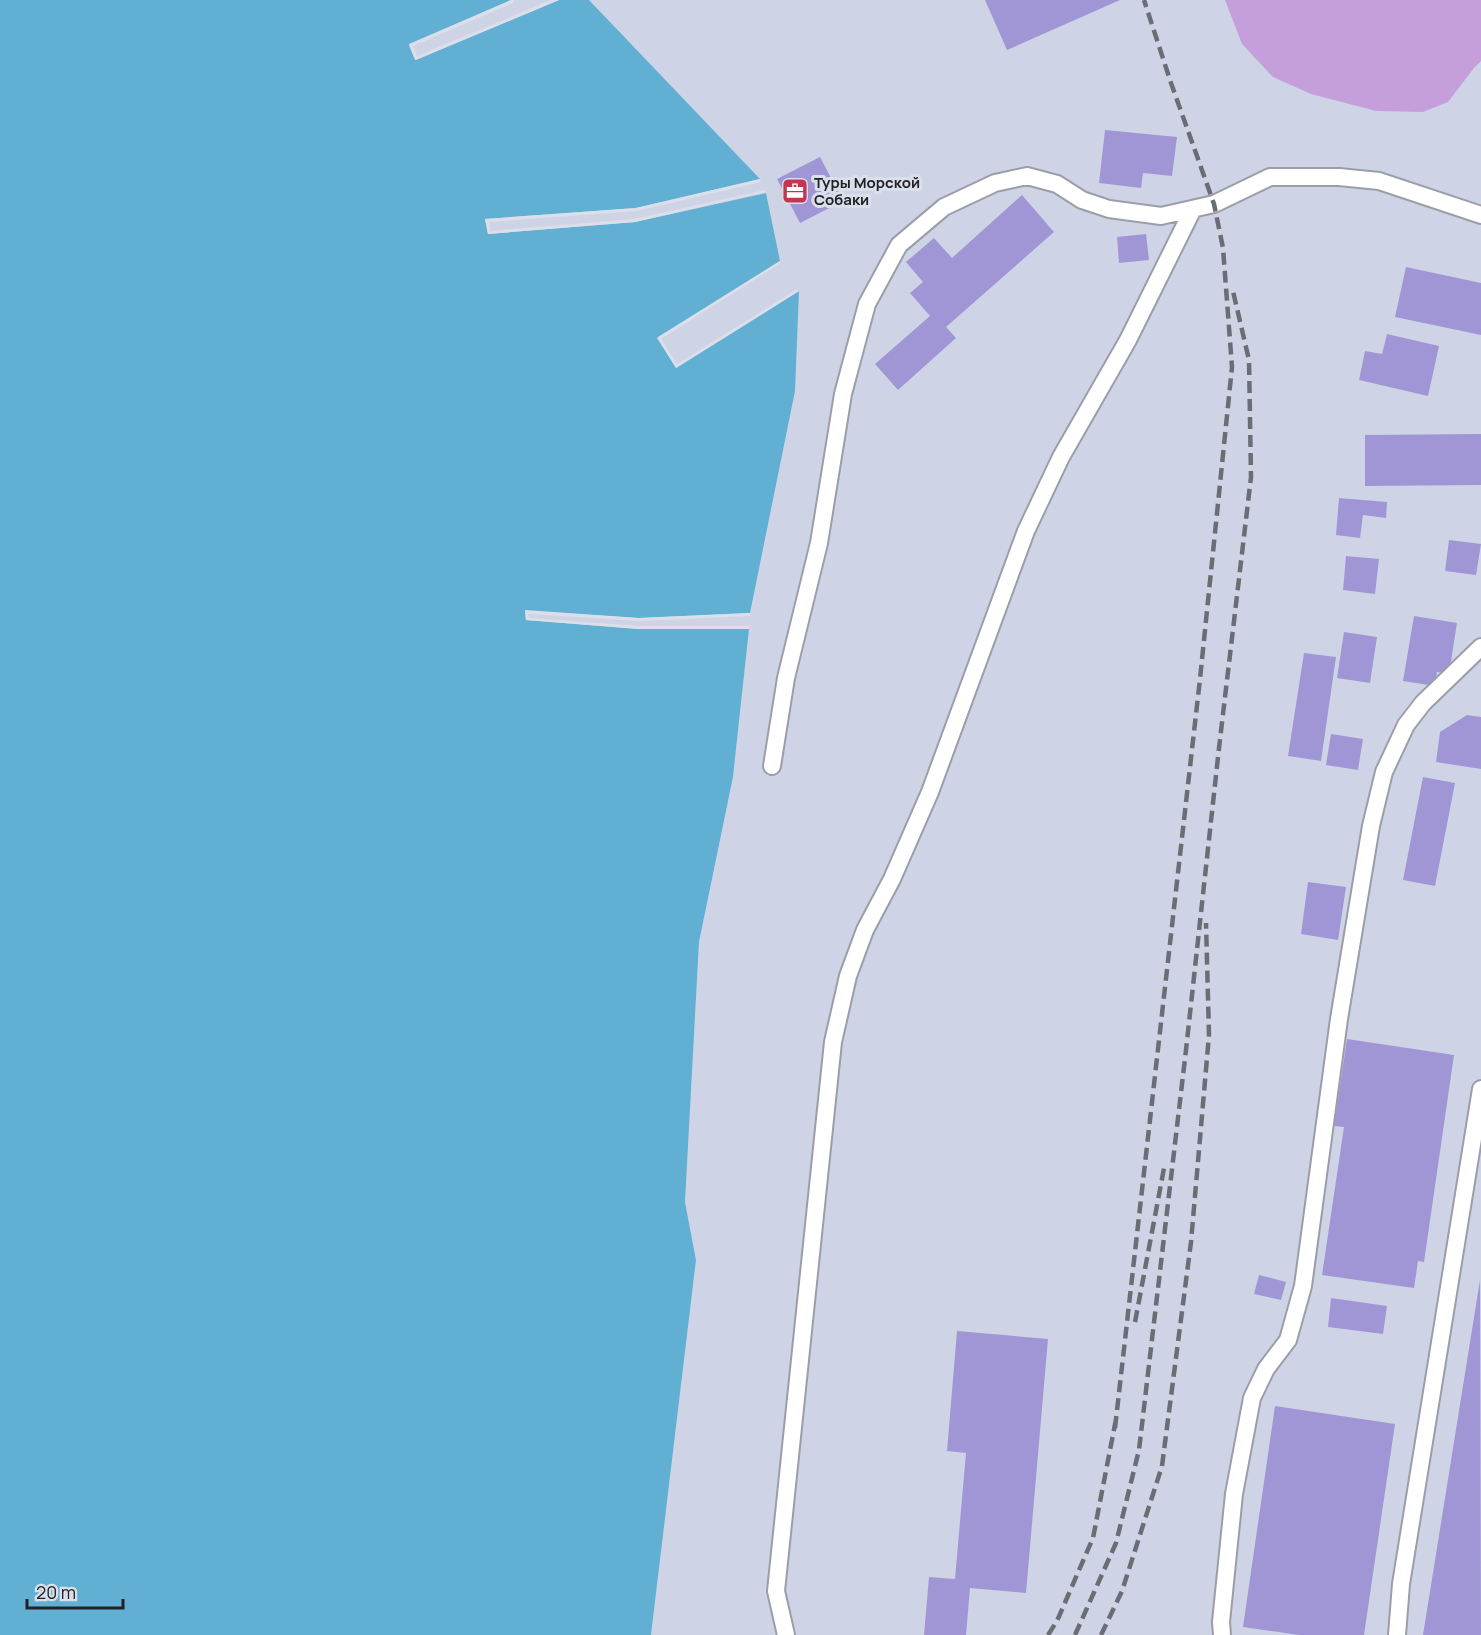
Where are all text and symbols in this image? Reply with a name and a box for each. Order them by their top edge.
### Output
place label: Туры Морской Собаки [814,172,920,210]
office icon: Туры Морской Собаки [780,176,810,206]
scale bar [27,1572,123,1610]
text: 20 m [36,1580,76,1604]

